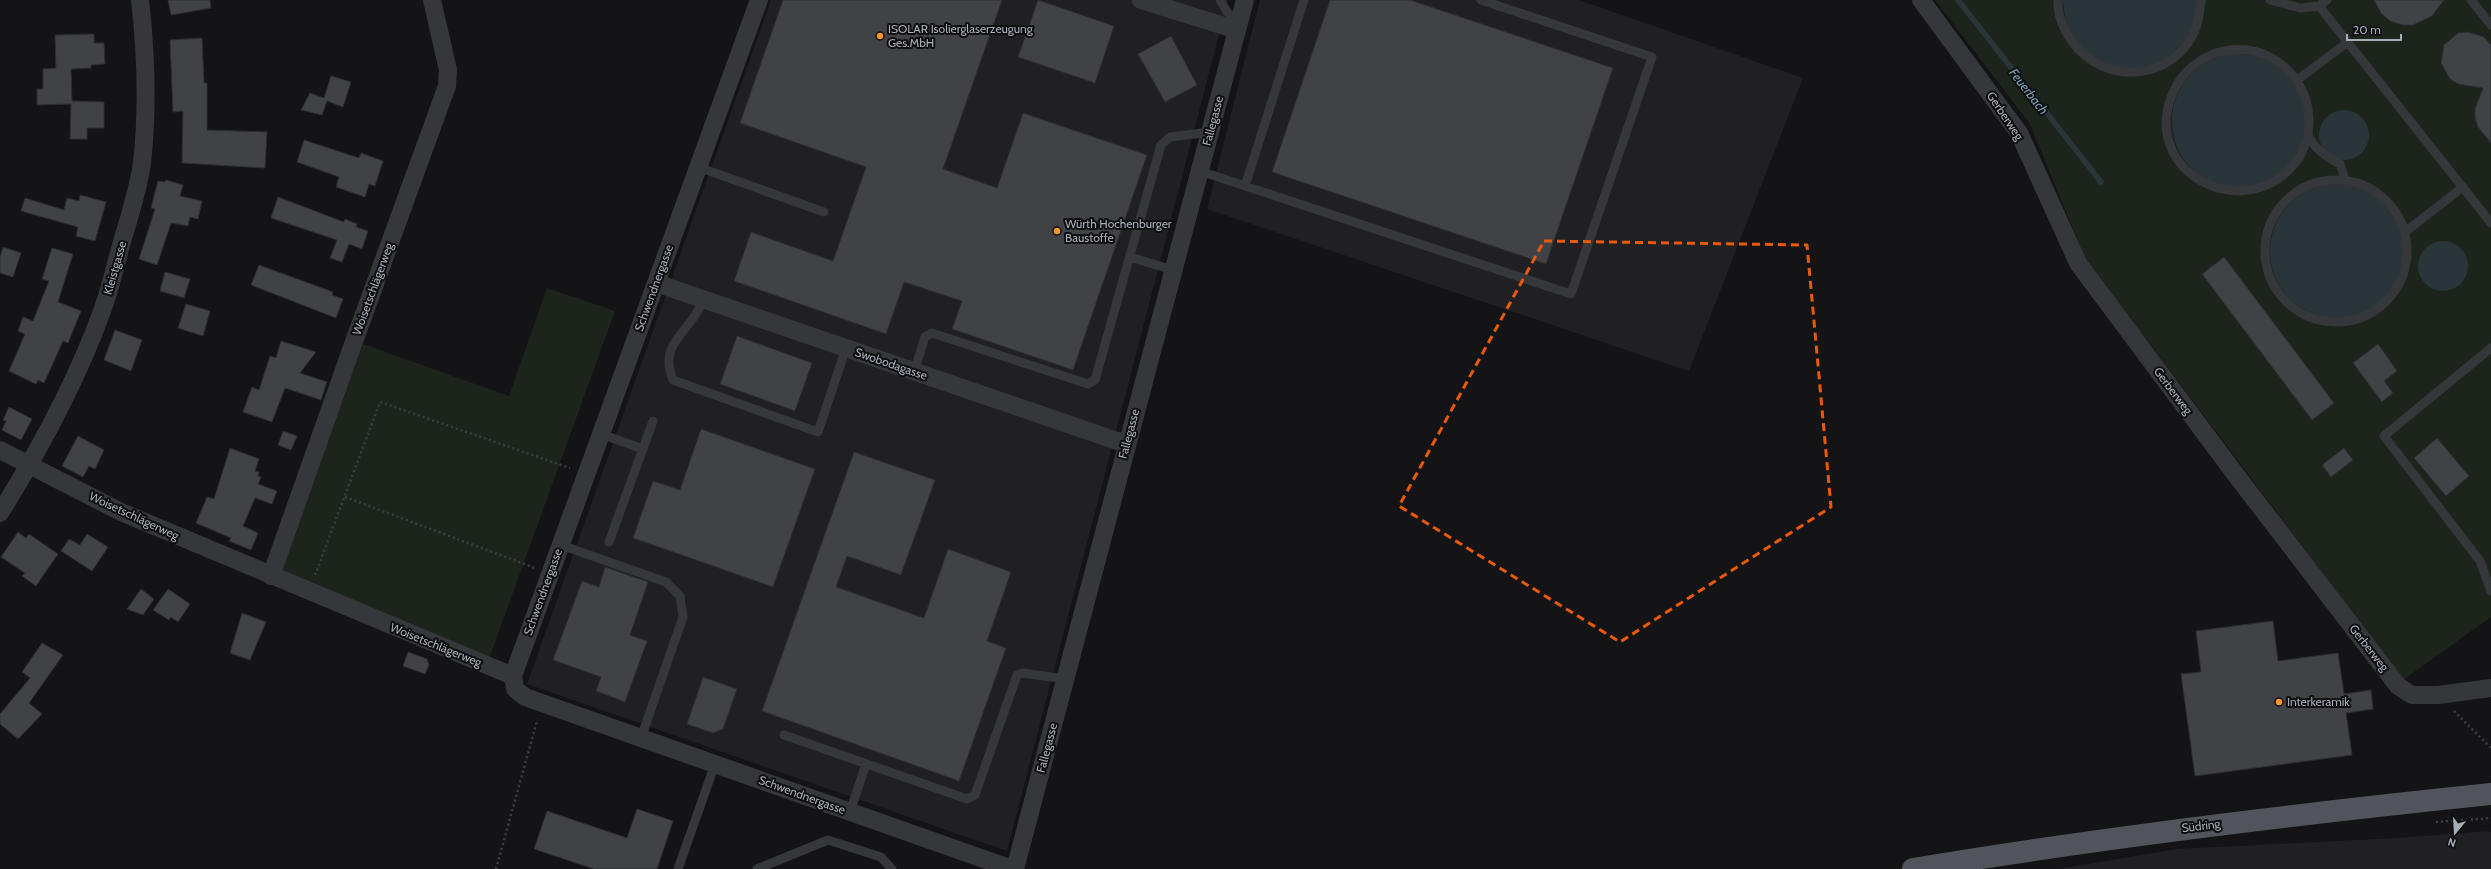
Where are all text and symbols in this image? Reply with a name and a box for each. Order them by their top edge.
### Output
scale bar [2347,16,2401,42]
place label: ISOLAR Isolierglaserzeugung Ges.MbH [888,21,1034,50]
text: 20 m [2353,22,2381,37]
marker: ISOLAR Isolierglaserzeugung Ges.MbH [875,31,885,41]
water label: Feuerbach [2006,65,2052,117]
street label: Gerberweg [1984,89,2028,144]
street label: Fallegasse [1199,94,1226,147]
place label: Würth Hochenburger Baustoffe [1065,216,1172,245]
marker: Würth Hochenburger Baustoffe [1052,226,1062,236]
street label: Kleistgasse [100,239,129,296]
street label: Woisetschlägerweg [349,240,397,337]
street label: Schwendnergasse [631,242,676,333]
street label: Swobodagasse [853,344,929,383]
street label: Gerberweg [2151,364,2197,418]
street label: Fallegasse [1115,407,1142,460]
street label: Woisetschlägerweg [87,488,182,543]
street label: Schwendnergasse [520,546,565,637]
street label: Woisetschlägerweg [388,619,485,670]
street label: Gerberweg [2346,621,2393,675]
place label: Interkeramik [2287,694,2350,709]
marker: Interkeramik [2274,697,2284,707]
street label: Fallegasse [1033,721,1060,774]
street label: Schwendnergasse [757,772,848,817]
north arrow [2435,813,2475,853]
street label: Südring [2181,816,2222,835]
text: N [2446,835,2458,850]

